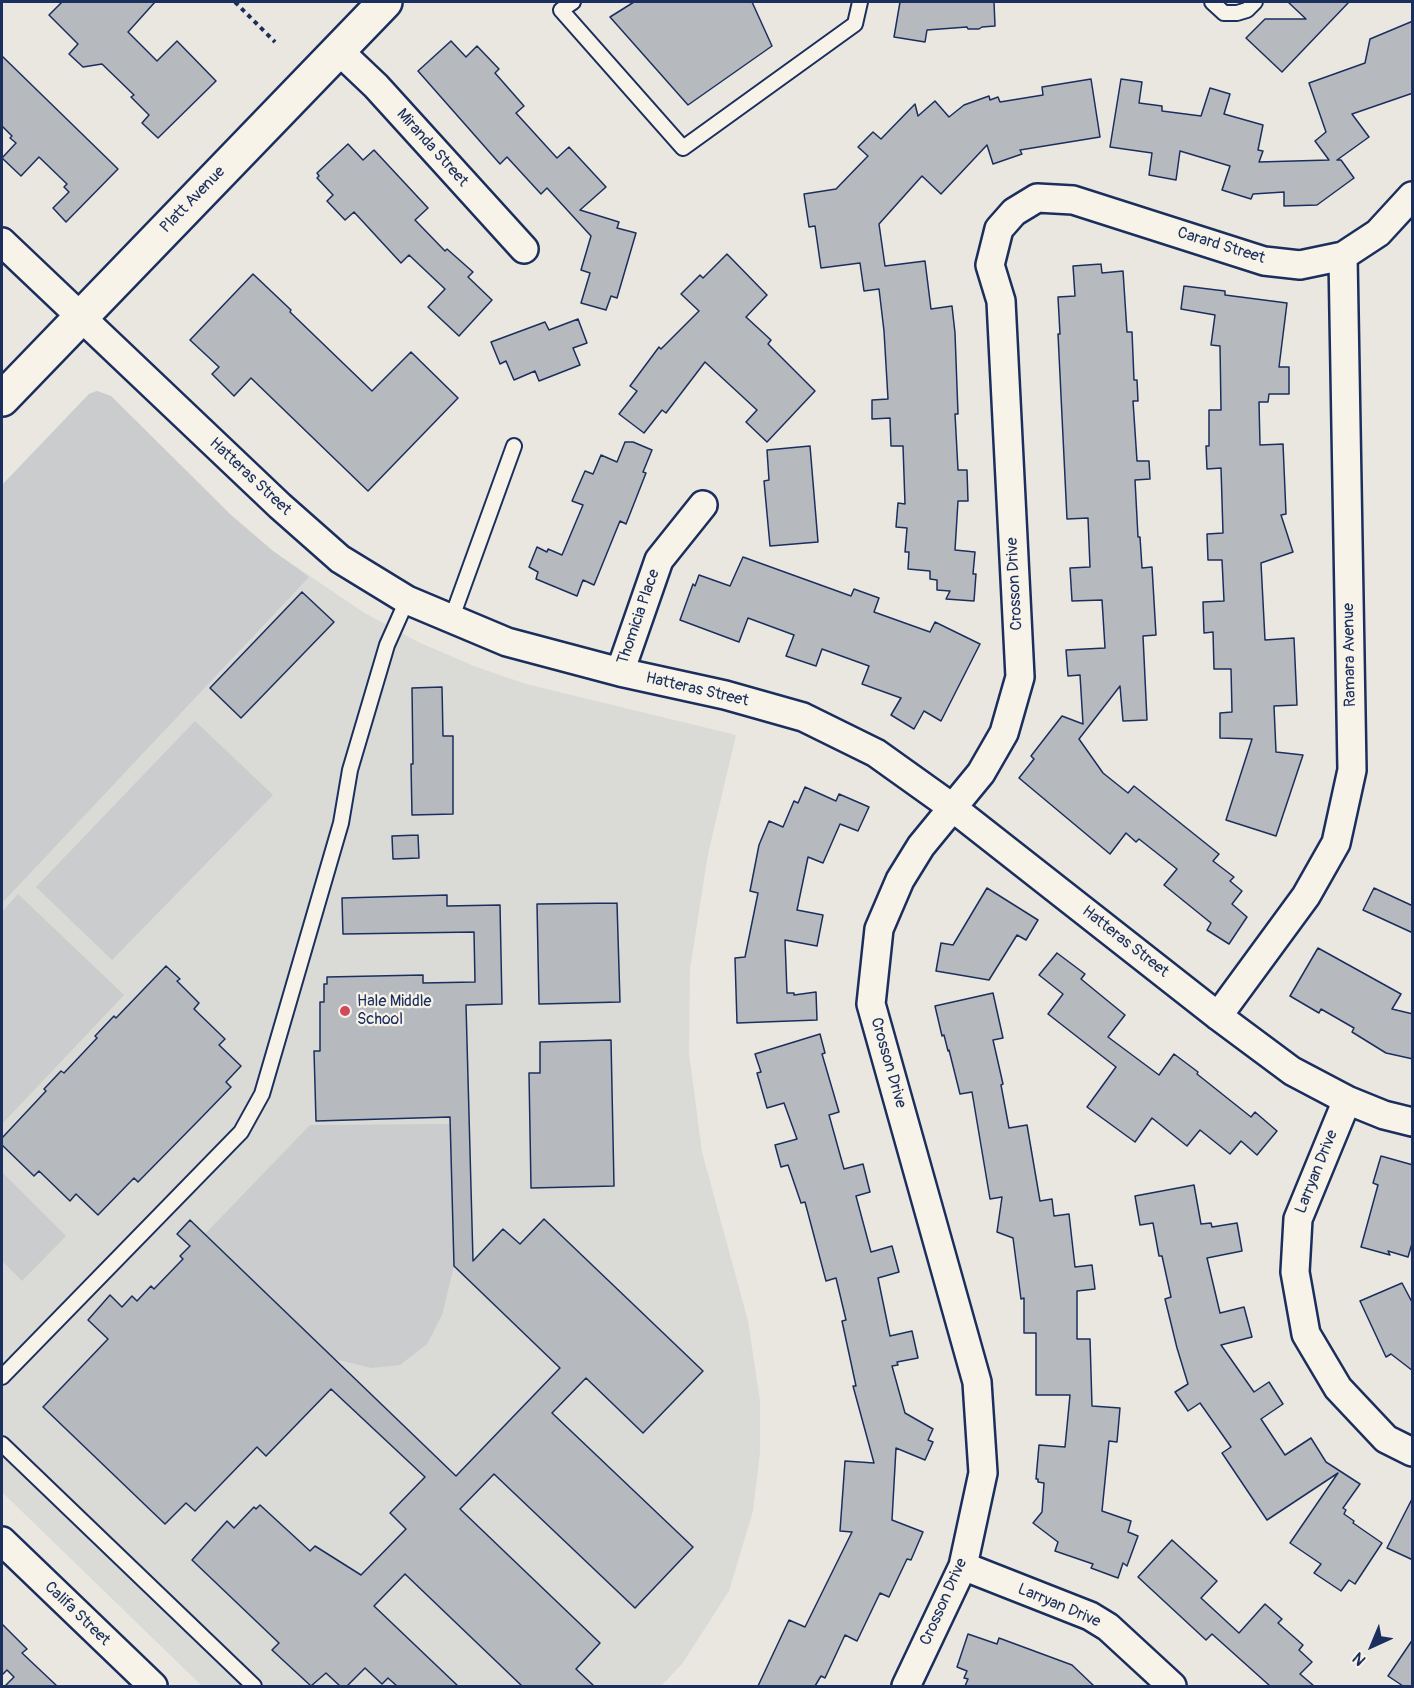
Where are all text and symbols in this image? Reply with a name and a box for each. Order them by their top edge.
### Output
street label: Miranda Street [392,105,472,191]
street label: Platt Avenue [157,163,229,237]
street label: Carard Street [1175,224,1267,268]
street label: Hatteras Street [205,434,295,520]
street label: Crosson Drive [1003,537,1027,631]
street label: Thomicia Place [614,567,664,667]
street label: Ramara Avenue [1339,603,1361,707]
street label: Hatteras Street [644,669,750,711]
street label: Hatteras Street [1078,902,1172,982]
place label: Hale Middle School [357,992,431,1030]
marker: Hale Middle School [338,1004,352,1018]
street label: Crosson Drive [866,1016,910,1110]
street label: Larryan Drive [1292,1127,1342,1217]
street label: Crosson Drive [916,1555,972,1649]
street label: Califa Street [40,1578,114,1650]
street label: Larryan Drive [1015,1580,1103,1632]
north arrow [1342,1616,1402,1676]
text: N [1349,1648,1370,1670]

